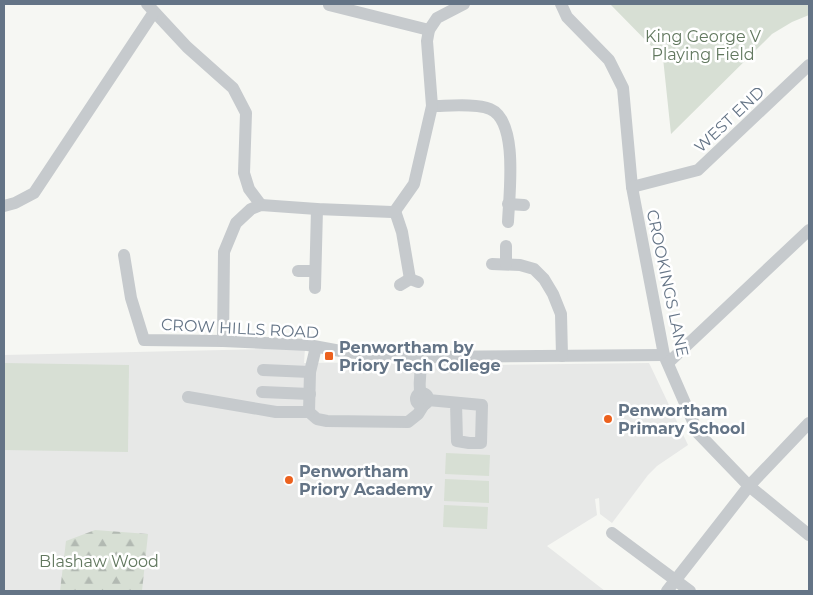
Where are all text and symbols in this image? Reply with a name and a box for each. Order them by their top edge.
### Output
park label: King George V Playing Field [645,27,762,64]
street label: WEST END [691,82,768,156]
street label: CROOKINGS LANE [643,208,692,358]
street label: CROW HILLS ROAD [161,315,319,342]
place label: Penwortham by Priory Tech College [339,338,501,375]
marker: Penwortham by Priory Tech College [323,350,335,362]
place label: Penwortham Primary School [618,401,745,438]
marker: Penwortham Primary School [602,413,614,425]
place label: Penwortham Priory Academy [299,462,433,499]
marker: Penwortham Priory Academy [283,474,295,486]
park label: Blashaw Wood [39,552,159,571]

